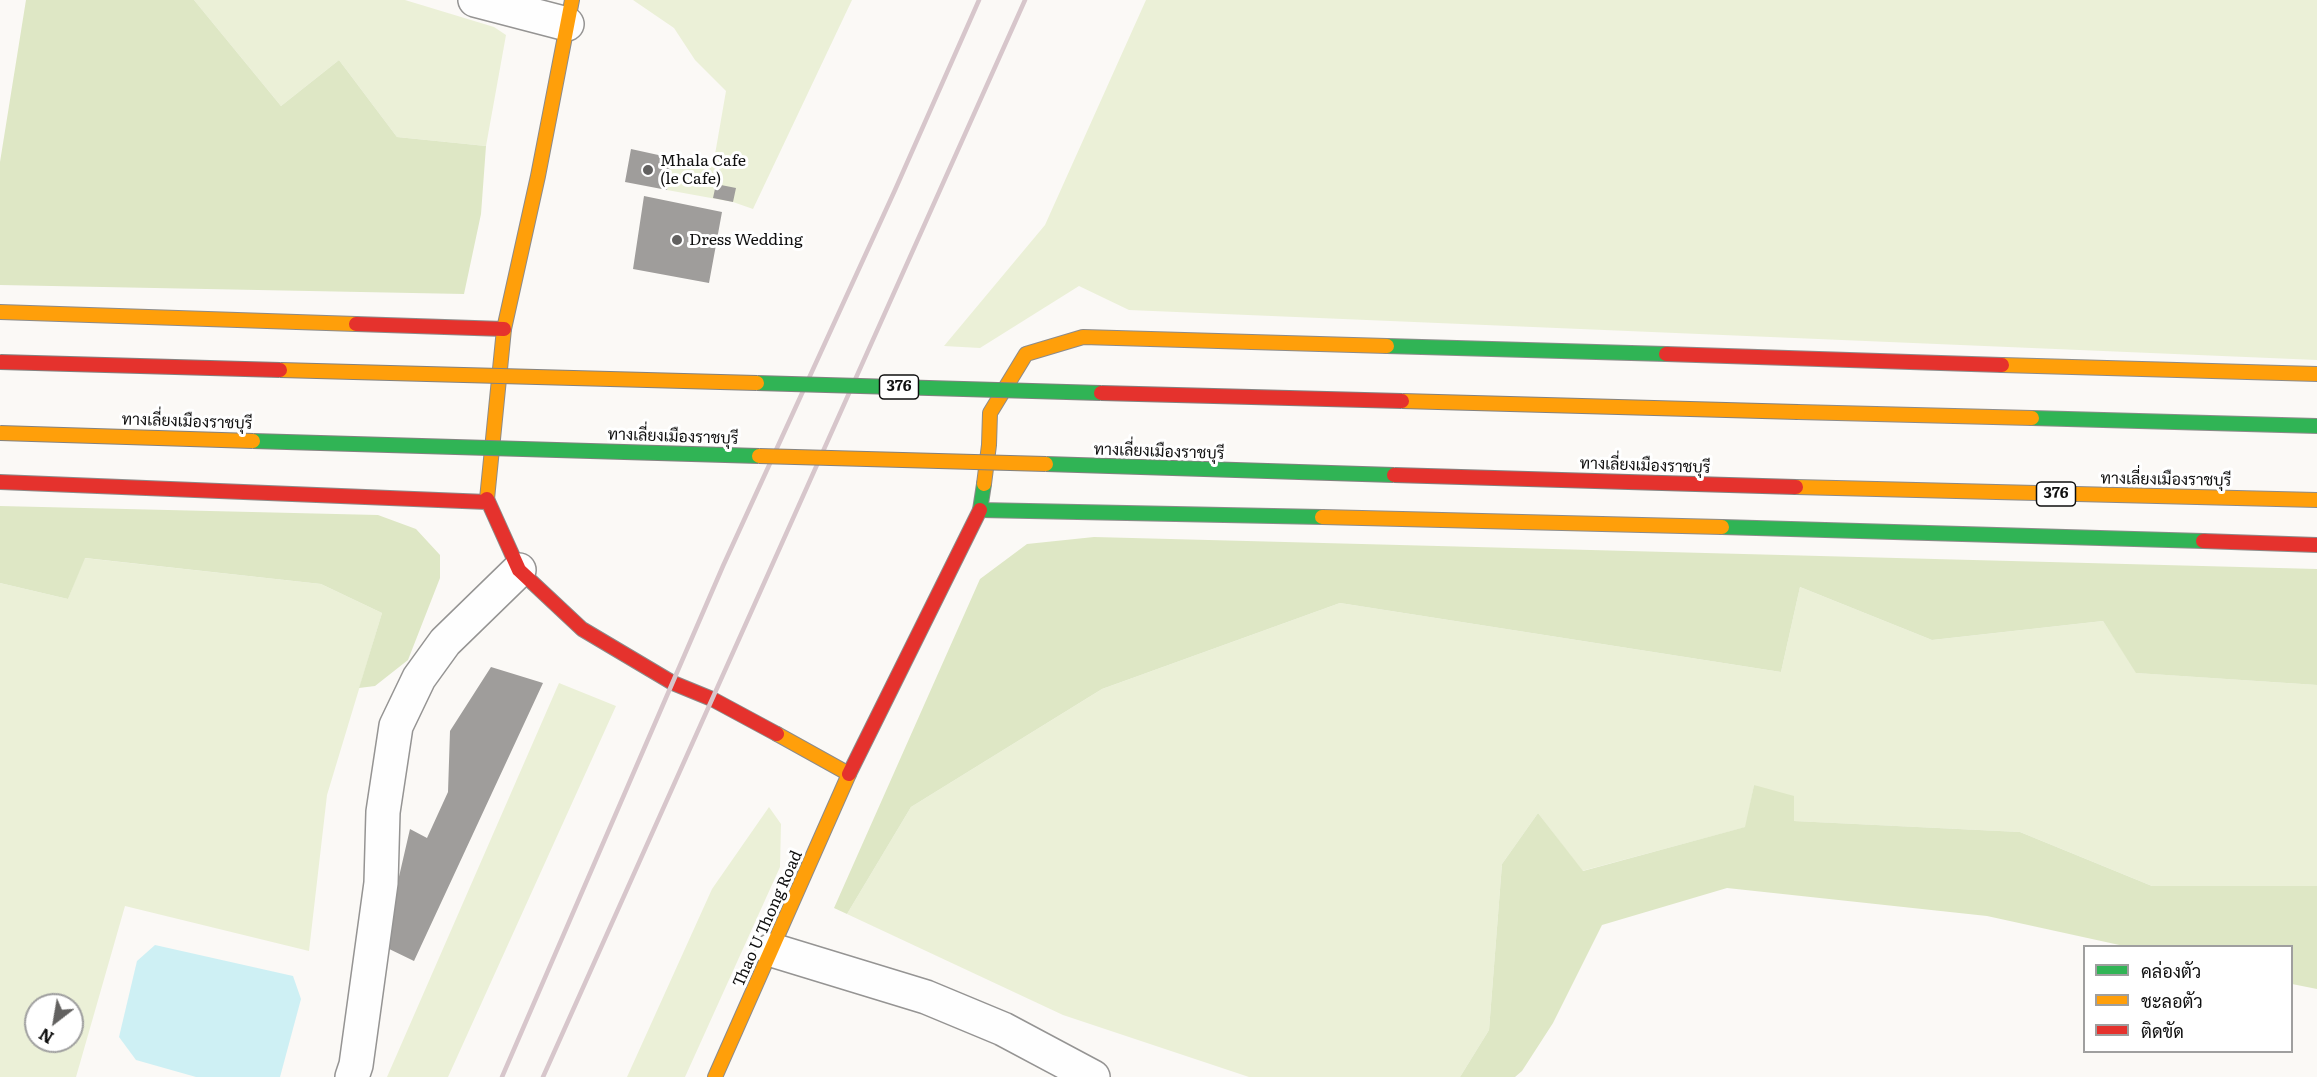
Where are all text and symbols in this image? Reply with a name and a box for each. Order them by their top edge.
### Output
place label: Mhala Cafe (le Cafe) [660,151,746,189]
marker: Mhala Cafe (le Cafe) [641,163,655,177]
place label: Dress Wedding [689,230,803,250]
marker: Dress Wedding [670,233,684,247]
road number: 376 [880,375,918,399]
street label: ทางเลี่ยงเมืองราชบุรี [121,410,253,434]
street label: ทางเลี่ยงเมืองราชบุรี [607,425,739,449]
street label: ทางเลี่ยงเมืองราชบุรี [1093,440,1225,464]
street label: ทางเลี่ยงเมืองราชบุรี [1579,454,1711,478]
street label: ทางเลี่ยงเมืองราชบุรี [2100,469,2232,491]
road number: 376 [2036,482,2076,506]
street label: Thao U Thong Road [729,848,807,990]
legend [2083,945,2293,1053]
text: คล่องตัว [2141,957,2201,984]
text: ชะลอตัว [2141,987,2203,1014]
north arrow [24,993,84,1053]
text: ติดขัด [2141,1017,2184,1044]
text: N [34,1023,58,1050]

